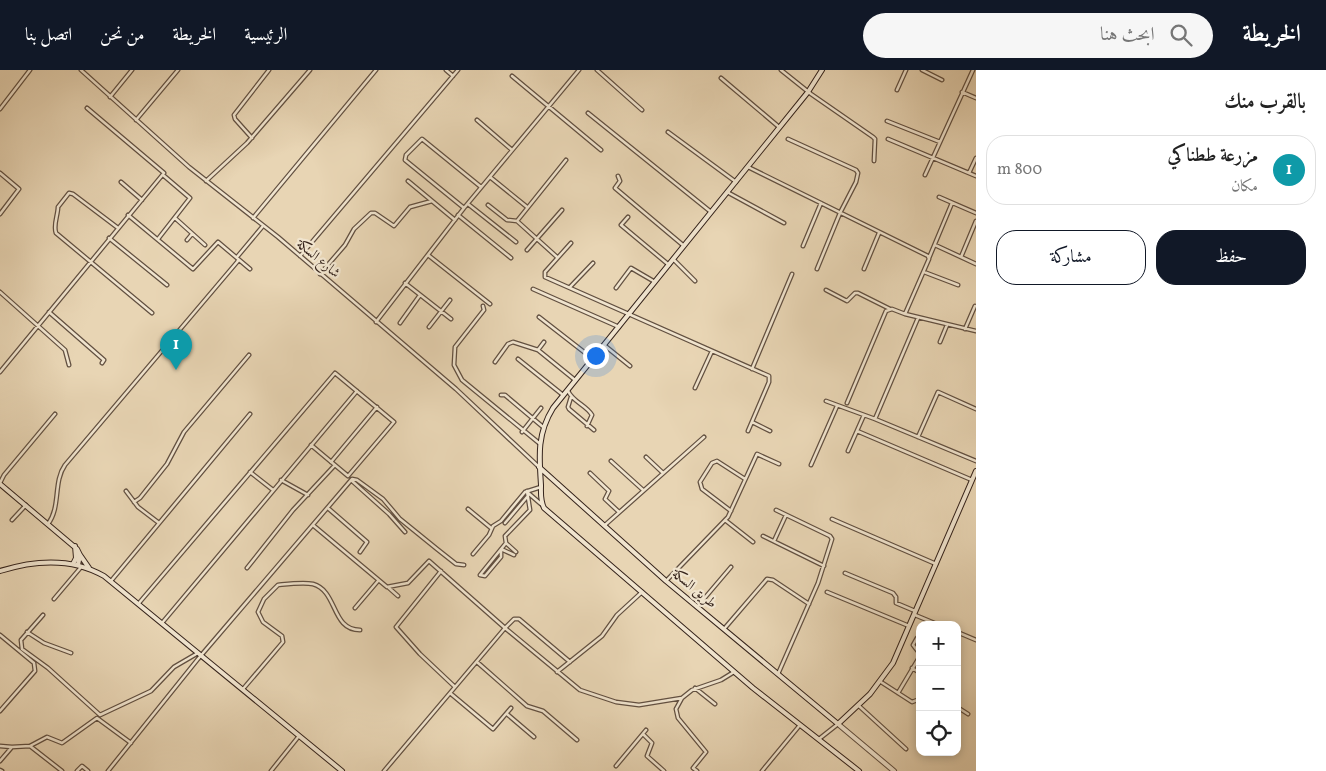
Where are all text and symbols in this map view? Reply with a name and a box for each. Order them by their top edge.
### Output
search box [863,13,1213,58]
text: الخريطة [1243,18,1301,52]
icon: search [1167,21,1195,49]
text: ابحث هنا [1100,22,1155,48]
text: اتصل بنا [25,23,72,48]
text: من نحن [100,23,144,48]
text: الخريطة [172,23,216,48]
text: الرئيسية [244,23,287,48]
text: بالقرب منك [1224,88,1306,117]
text: مزرعة ططناكي [1168,143,1258,169]
text: 800 m [997,159,1042,181]
text: 1 [1286,159,1292,181]
text: مكان [1231,176,1258,198]
button: مشاركة [996,230,1146,285]
button: حفظ [1156,230,1306,285]
street label: شارع السكة [291,234,344,284]
pin: 1 [160,329,192,370]
your location [583,343,609,369]
street label: طريق السكة [667,564,720,613]
map controls [916,621,961,756]
button: + [916,621,961,666]
button: − [916,666,961,711]
button: locate [916,711,961,756]

